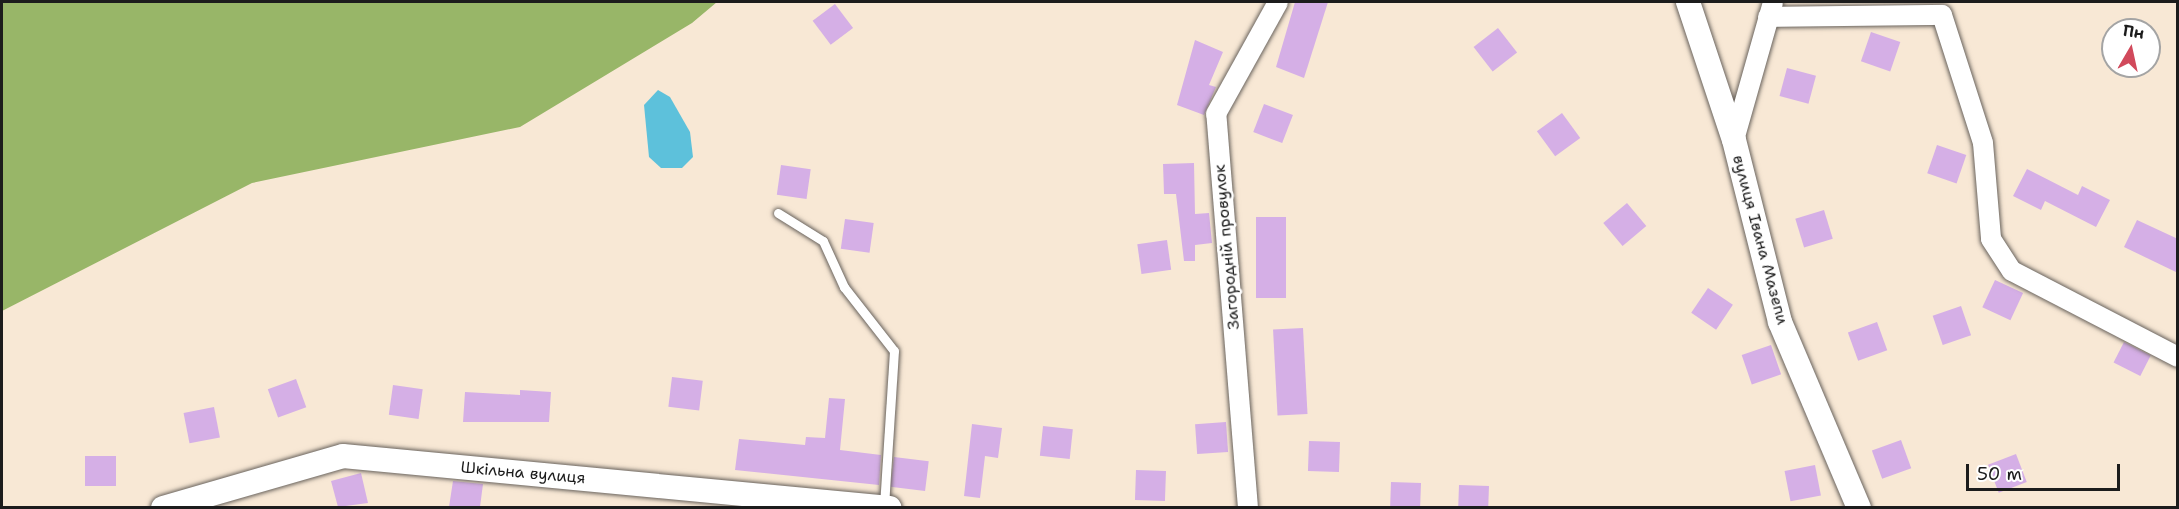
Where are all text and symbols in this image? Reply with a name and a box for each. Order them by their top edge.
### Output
north arrow [2101,18,2161,78]
text: Пн [2121,20,2146,44]
street label: вулиця Івана Мазепи [1728,153,1792,327]
street label: Загородній провулок [1210,164,1244,330]
scale bar [1969,452,2124,490]
street label: Шкільна вулиця [460,458,586,488]
text: 50 m [1977,462,2022,486]

